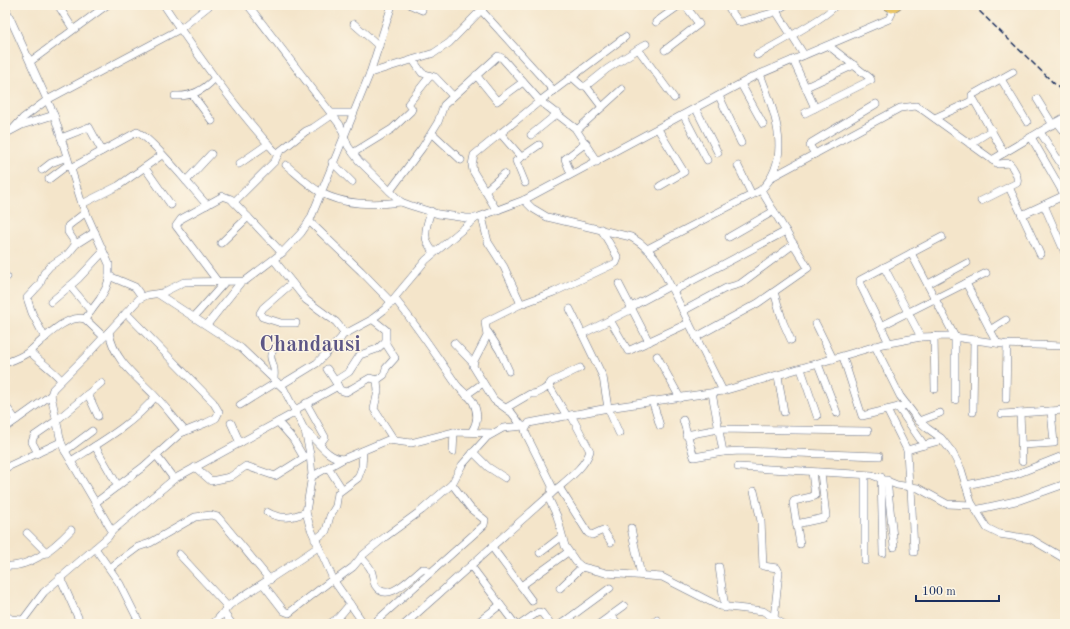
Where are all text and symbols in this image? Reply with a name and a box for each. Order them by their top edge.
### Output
district label: Chandausi [259,334,361,356]
scale bar [916,577,999,603]
text: 100 m [922,586,956,598]

